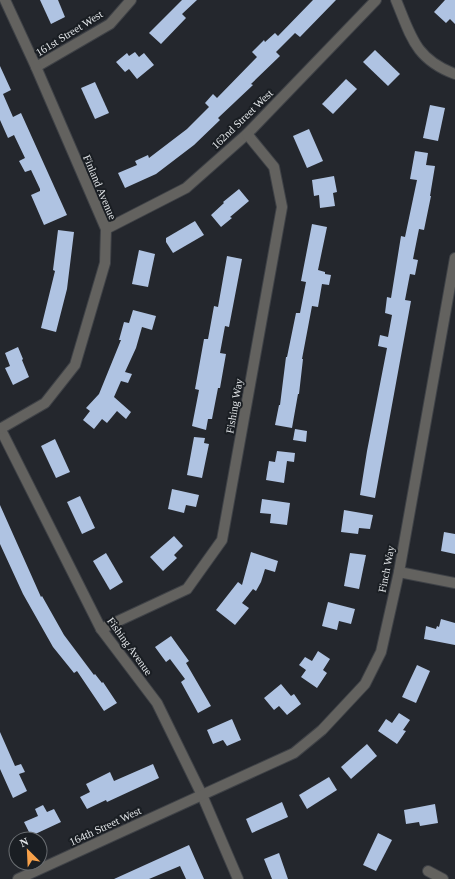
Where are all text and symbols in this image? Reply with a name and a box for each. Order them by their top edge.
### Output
street label: 161st Street West [33,8,105,58]
street label: 162nd Street West [209,87,275,151]
street label: Finland Avenue [81,153,119,221]
street label: Fishing Way [223,377,245,434]
street label: Finch Way [376,544,397,593]
street label: Fishing Avenue [105,615,155,677]
street label: 164th Street West [67,804,143,848]
north arrow [8,831,48,871]
text: N [18,835,30,849]

